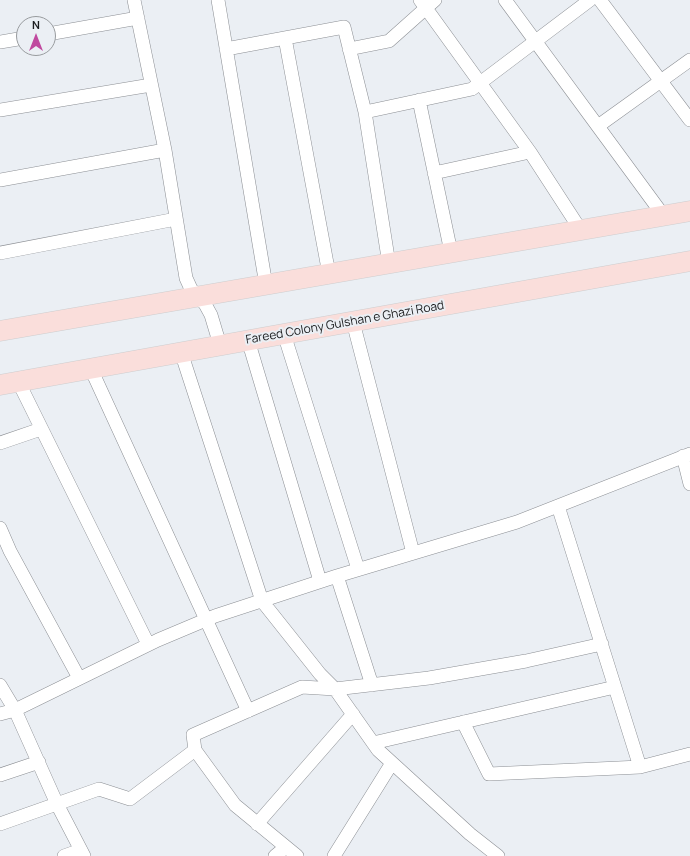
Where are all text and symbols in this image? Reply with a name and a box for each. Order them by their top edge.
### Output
north arrow [16,16,56,56]
text: N [32,17,40,32]
street label: Fareed Colony Gulshan e Ghazi Road [245,298,445,348]

